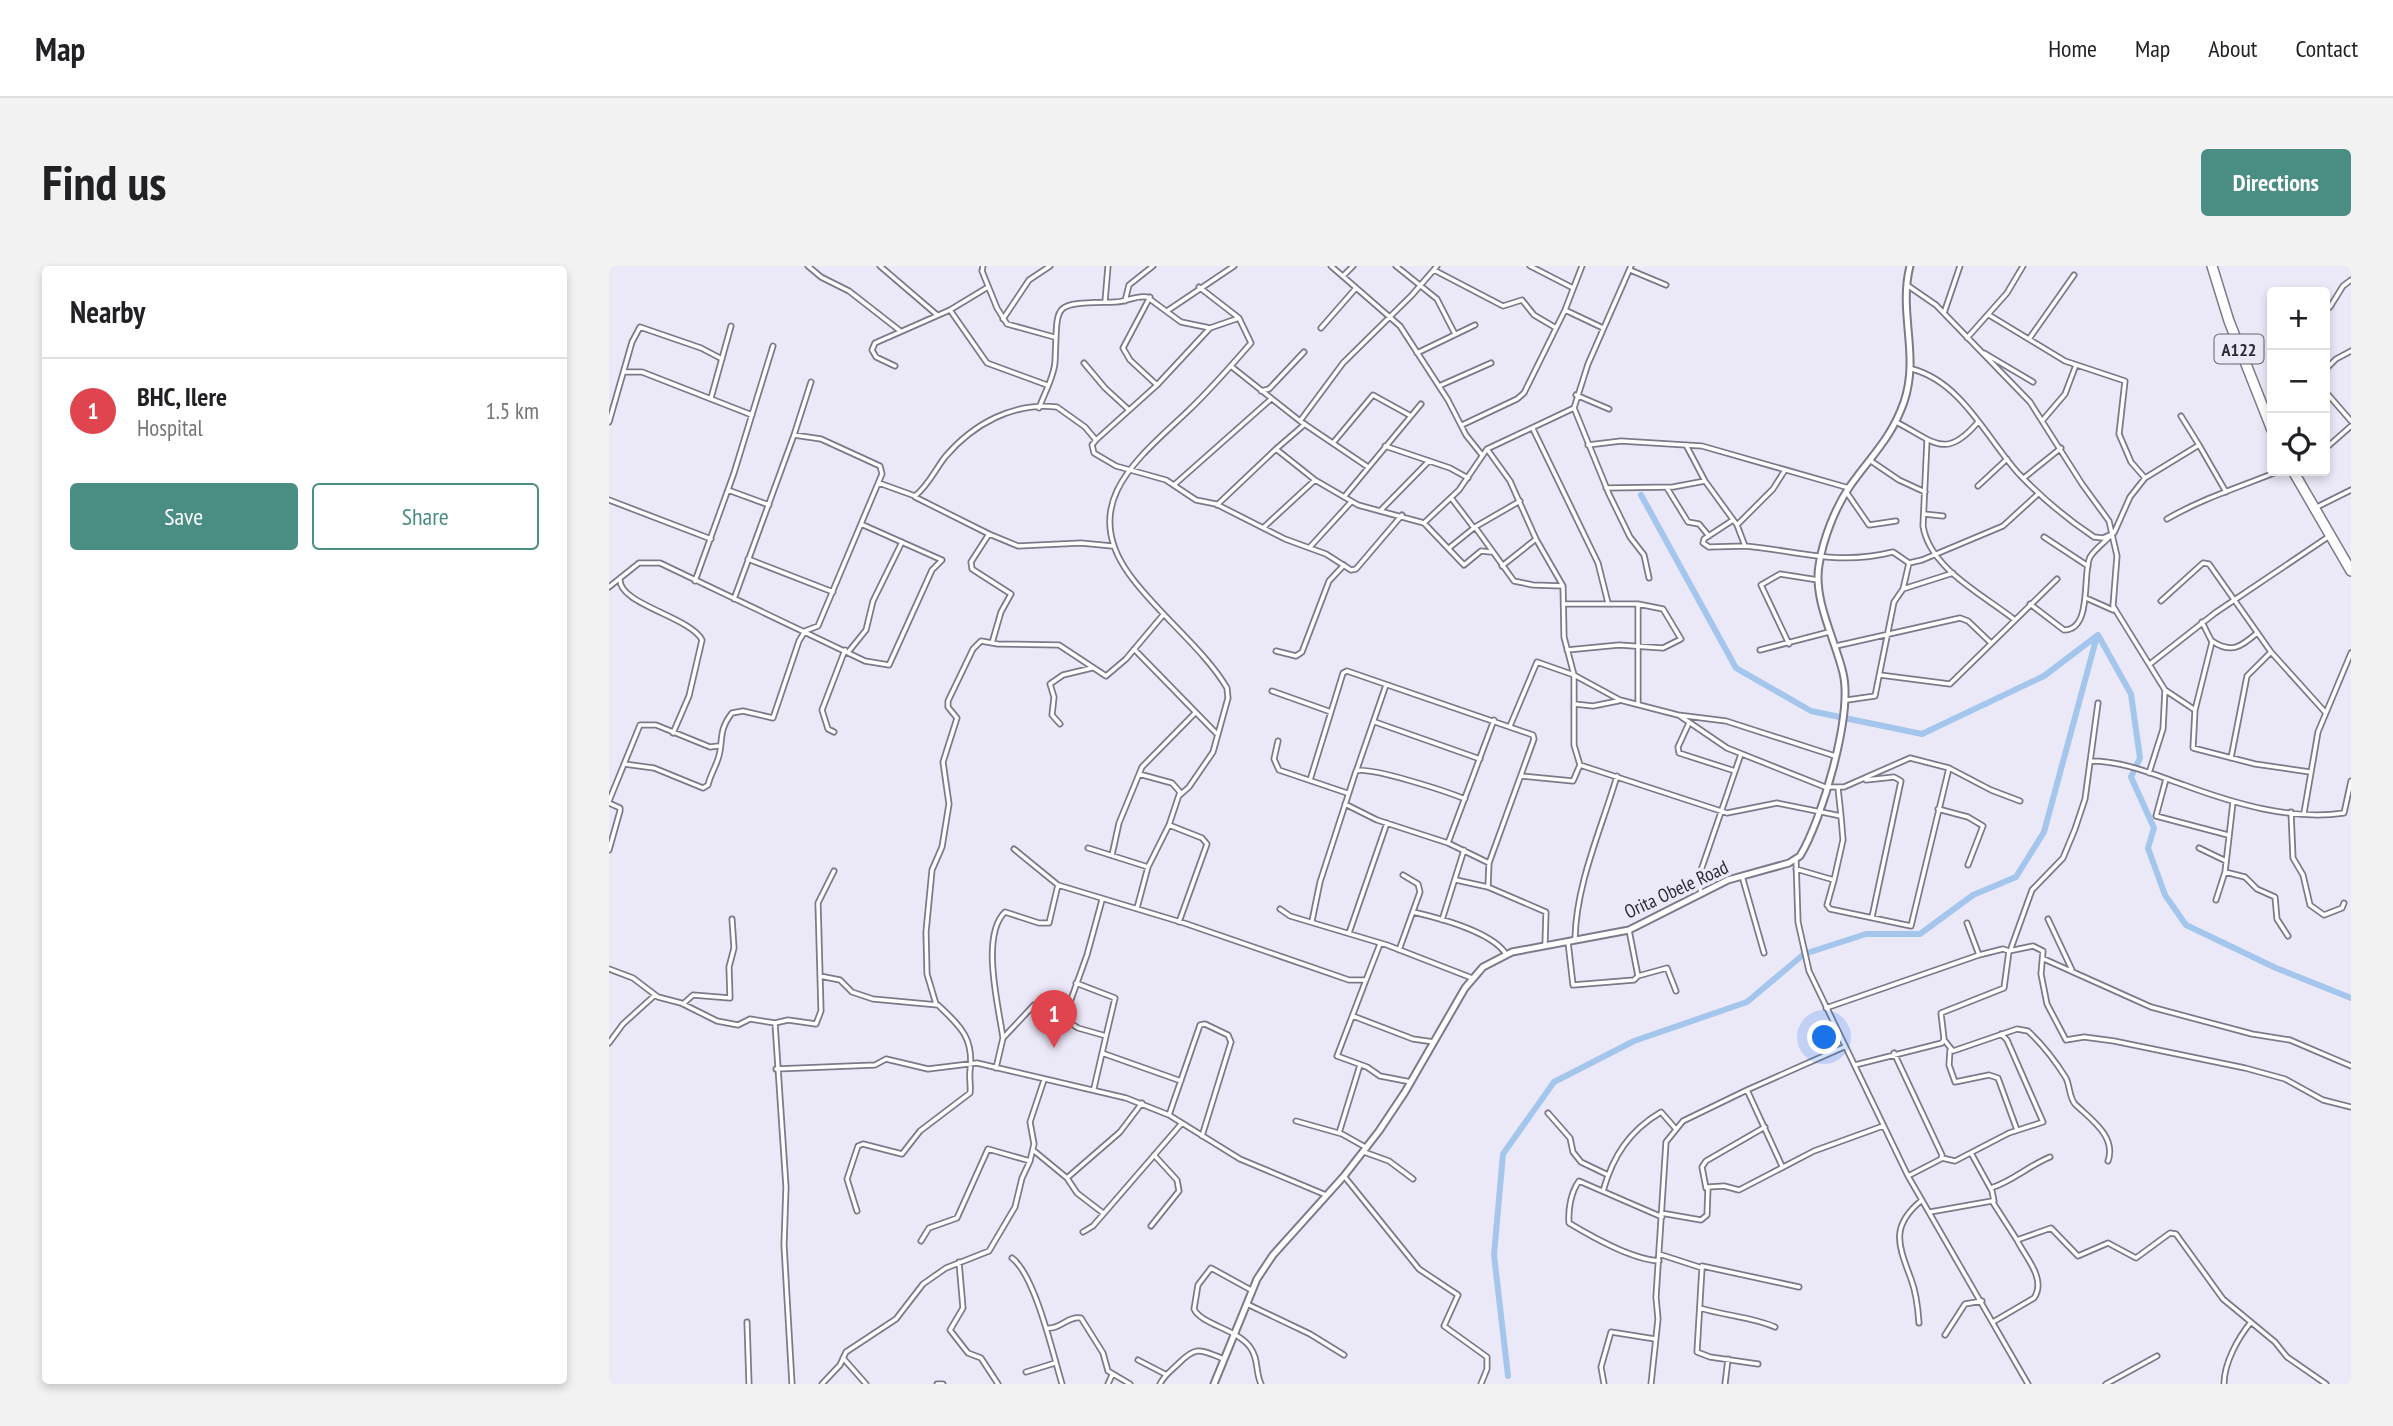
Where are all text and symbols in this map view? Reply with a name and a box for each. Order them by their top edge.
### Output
text: Map [35,27,85,70]
text: Home [2048,33,2097,64]
text: Map [2135,33,2170,64]
text: About [2208,33,2257,64]
text: Contact [2295,33,2358,64]
button: Directions [2201,149,2351,216]
text: Find us [42,150,166,214]
map controls [2267,287,2330,476]
button: + [2267,287,2330,350]
text: Nearby [70,292,145,331]
road number: A122 [2215,334,2263,364]
button: − [2267,350,2330,413]
text: BHC, Ilere [137,380,227,413]
text: 1 [88,396,99,425]
text: 1.5 km [485,396,539,425]
text: Hospital [137,413,203,442]
button: locate [2267,413,2330,476]
button: Save [70,483,298,550]
button: Share [312,483,539,550]
street label: Orita Obele Road [1620,854,1732,924]
pin: 1 [1031,990,1077,1048]
your location [1807,1020,1841,1054]

